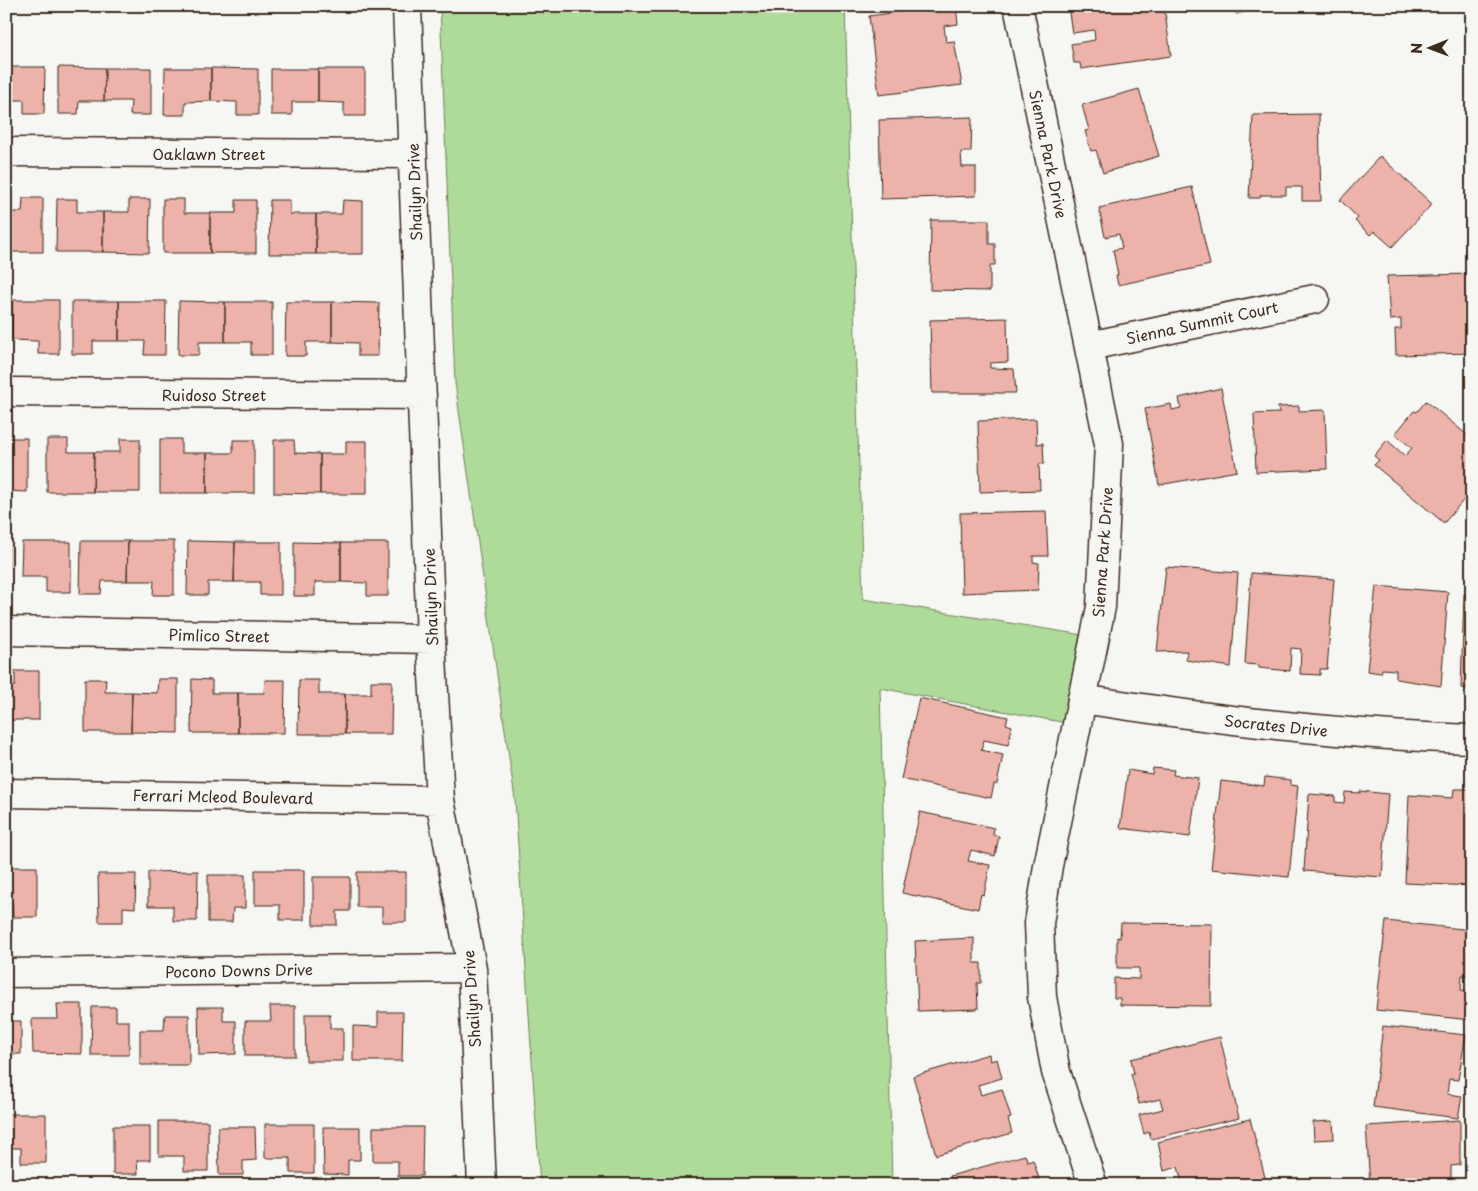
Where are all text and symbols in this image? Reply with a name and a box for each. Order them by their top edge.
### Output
north arrow [1406,22,1456,72]
text: N [1406,43,1427,54]
street label: Sienna Park Drive [1024,88,1074,220]
street label: Oaklawn Street [153,142,265,165]
street label: Shailyn Drive [401,143,427,241]
street label: Sienna Summit Court [1124,295,1280,349]
street label: Ruidoso Street [162,383,266,406]
street label: Sienna Park Drive [1086,486,1118,618]
street label: Shailyn Drive [417,548,443,646]
street label: Pimlico Street [168,623,270,647]
street label: Socrates Drive [1223,708,1329,742]
street label: Ferrari Mcleod Boulevard [132,783,314,809]
street label: Shailyn Drive [456,949,486,1049]
street label: Pocono Downs Drive [165,957,313,983]

